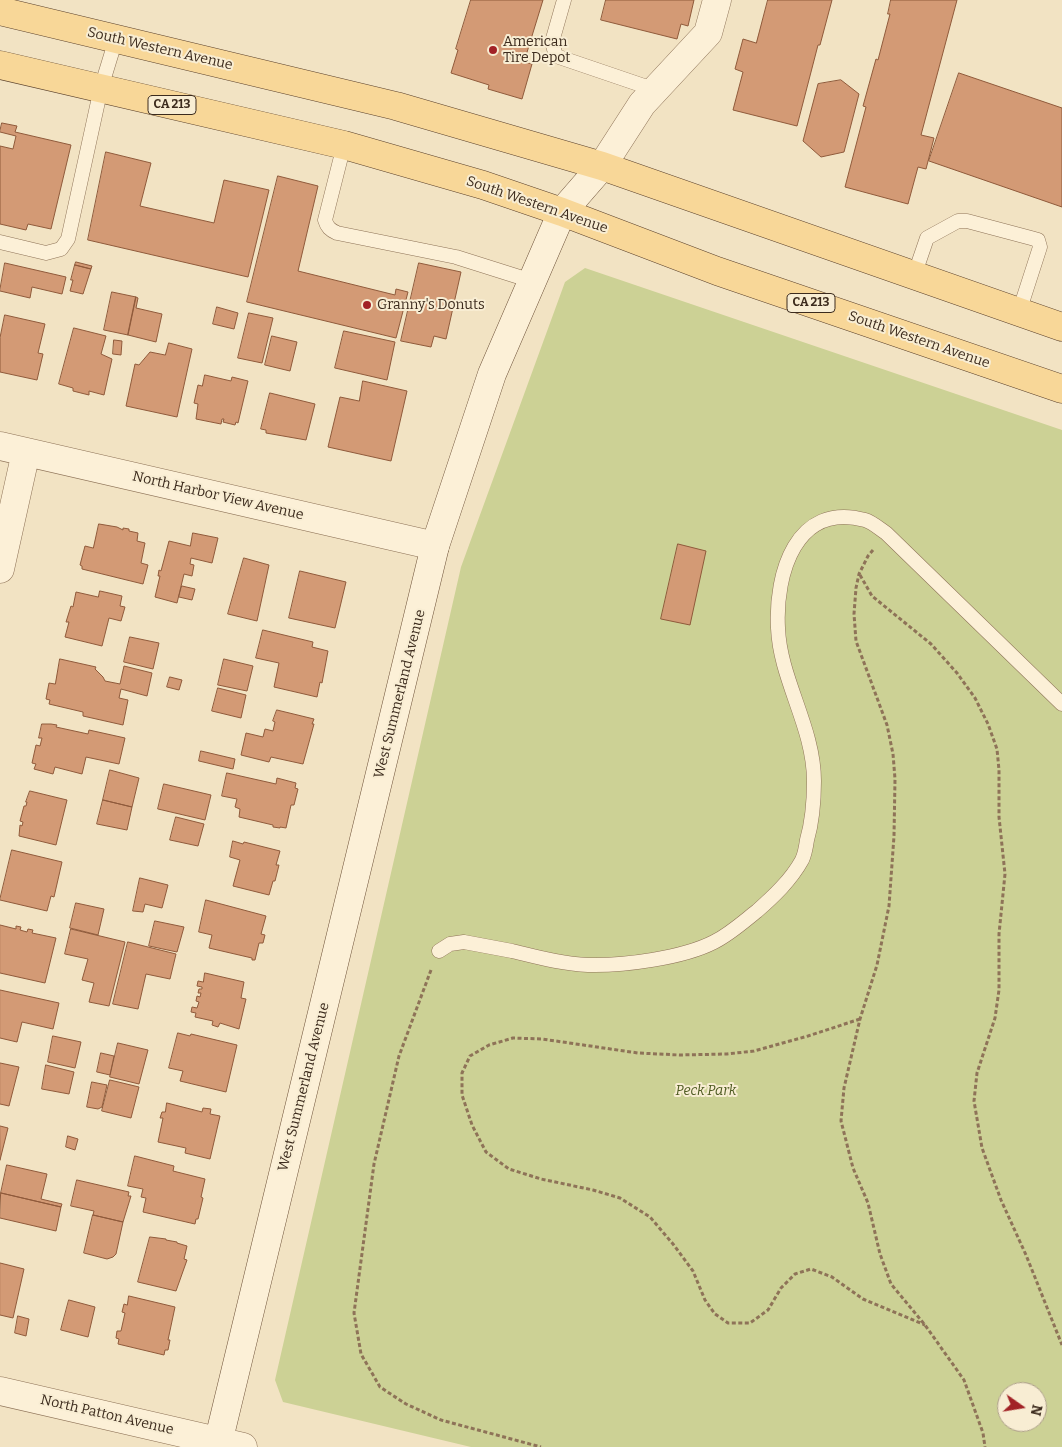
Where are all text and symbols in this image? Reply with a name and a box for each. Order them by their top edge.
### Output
street label: South Western Avenue [86,24,234,74]
place label: American Tire Depot [503,34,570,66]
marker: American Tire Depot [487,44,499,56]
road number: CA 213 [148,96,196,114]
street label: South Western Avenue [464,173,610,237]
road number: CA 213 [787,294,835,312]
place label: Granny's Donuts [377,297,485,313]
marker: Granny's Donuts [361,299,373,311]
street label: South Western Avenue [846,308,992,372]
street label: North Harbor View Avenue [131,468,305,524]
street label: West Summerland Avenue [371,608,429,780]
street label: West Summerland Avenue [275,1001,333,1173]
park label: Peck Park [676,1083,736,1099]
north arrow [997,1382,1047,1432]
street label: North Patton Avenue [39,1392,175,1438]
text: N [1027,1403,1046,1417]

